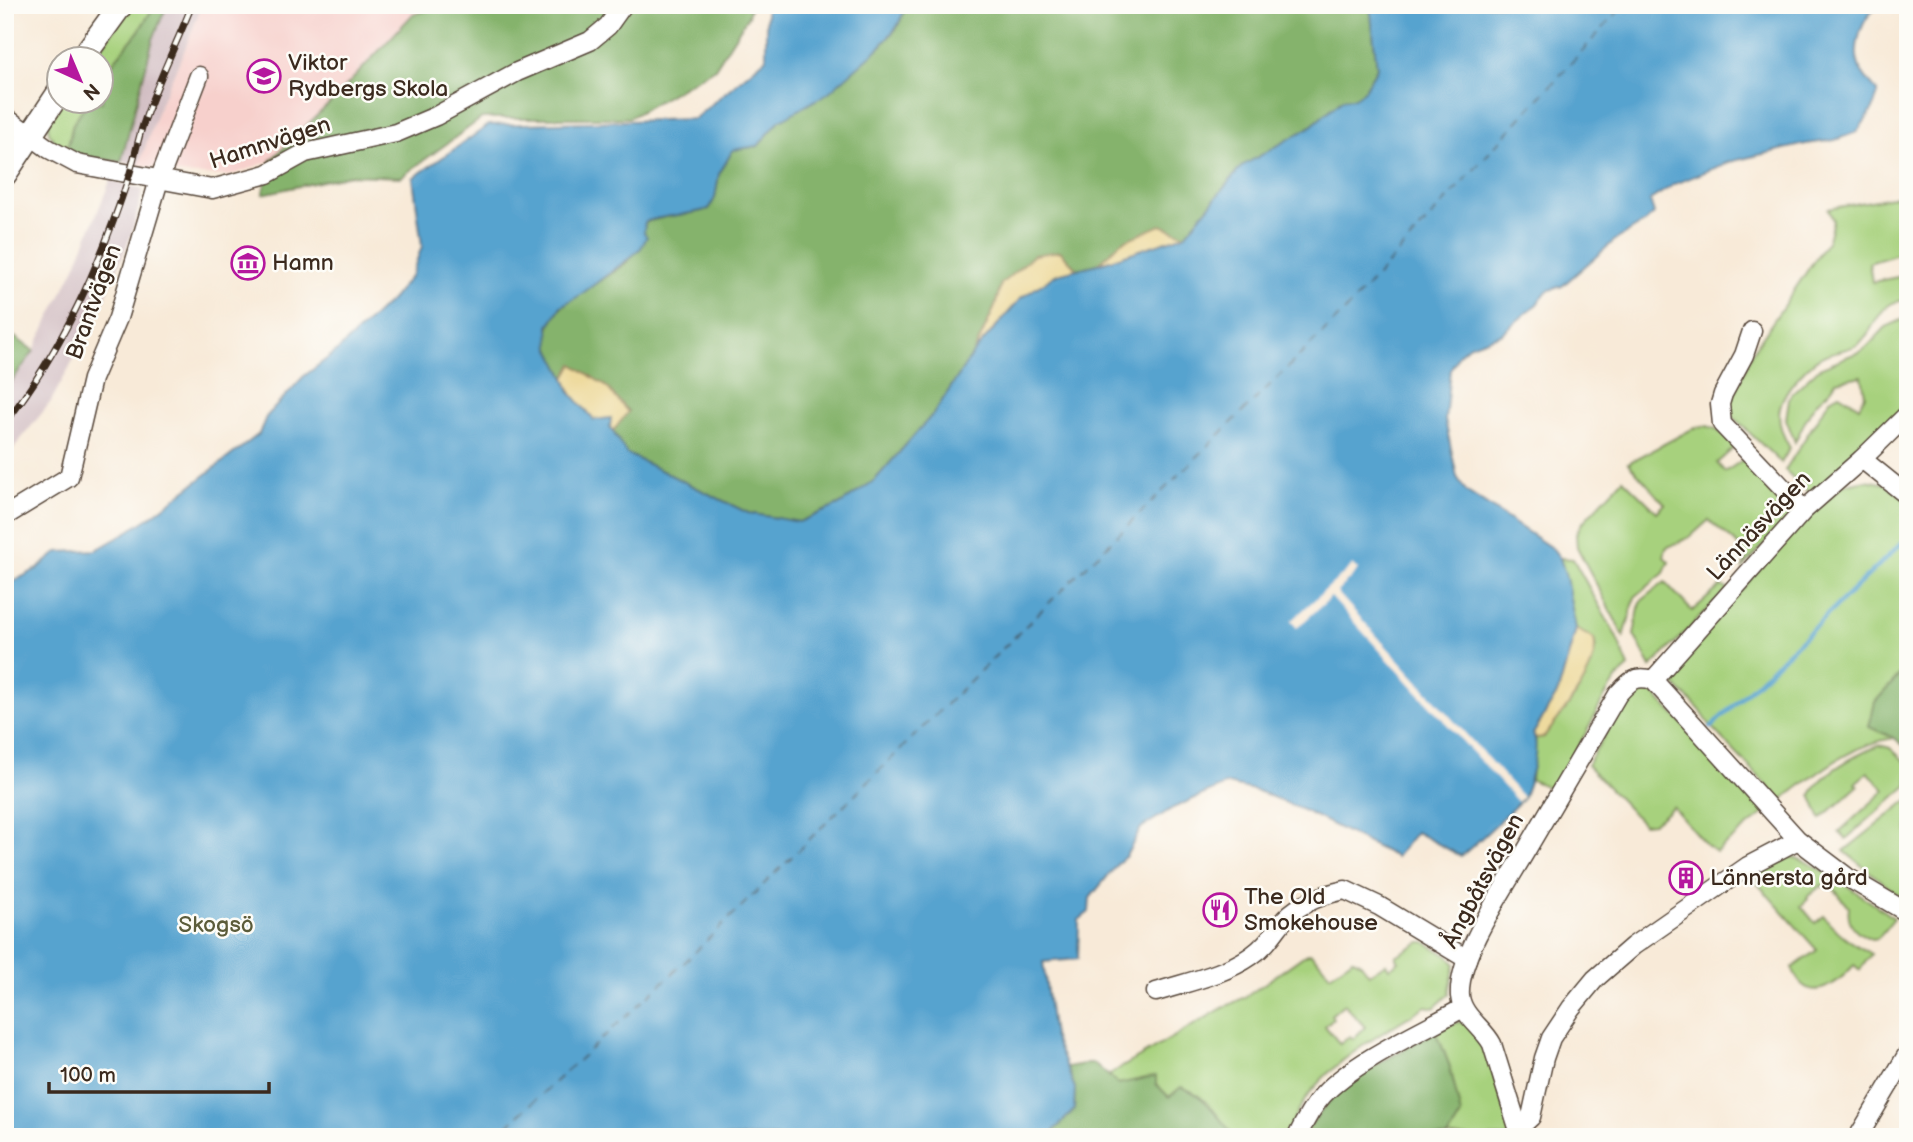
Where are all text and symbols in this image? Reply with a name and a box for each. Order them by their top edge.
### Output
north arrow [46,46,116,116]
place label: Viktor Rydbergs Skola [288,49,448,103]
school or university icon: Viktor Rydbergs Skola [245,57,283,95]
text: N [78,78,104,104]
street label: Hamnvägen [206,110,334,176]
street label: Brantvägen [60,241,128,363]
museum icon: Hamn [229,244,267,282]
place label: Hamn [272,249,334,277]
street label: Lännäsvägen [1701,465,1817,587]
street label: Ångbåtsvägen [1436,809,1530,953]
building icon: Lännersta gård [1667,859,1705,897]
place label: Lännersta gård [1710,864,1868,892]
place label: The Old Smokehouse [1244,883,1378,937]
restaurant icon: The Old Smokehouse [1201,891,1239,929]
park label: Skogsö [178,911,254,939]
scale bar [49,1051,270,1095]
text: 100 m [60,1063,116,1088]

